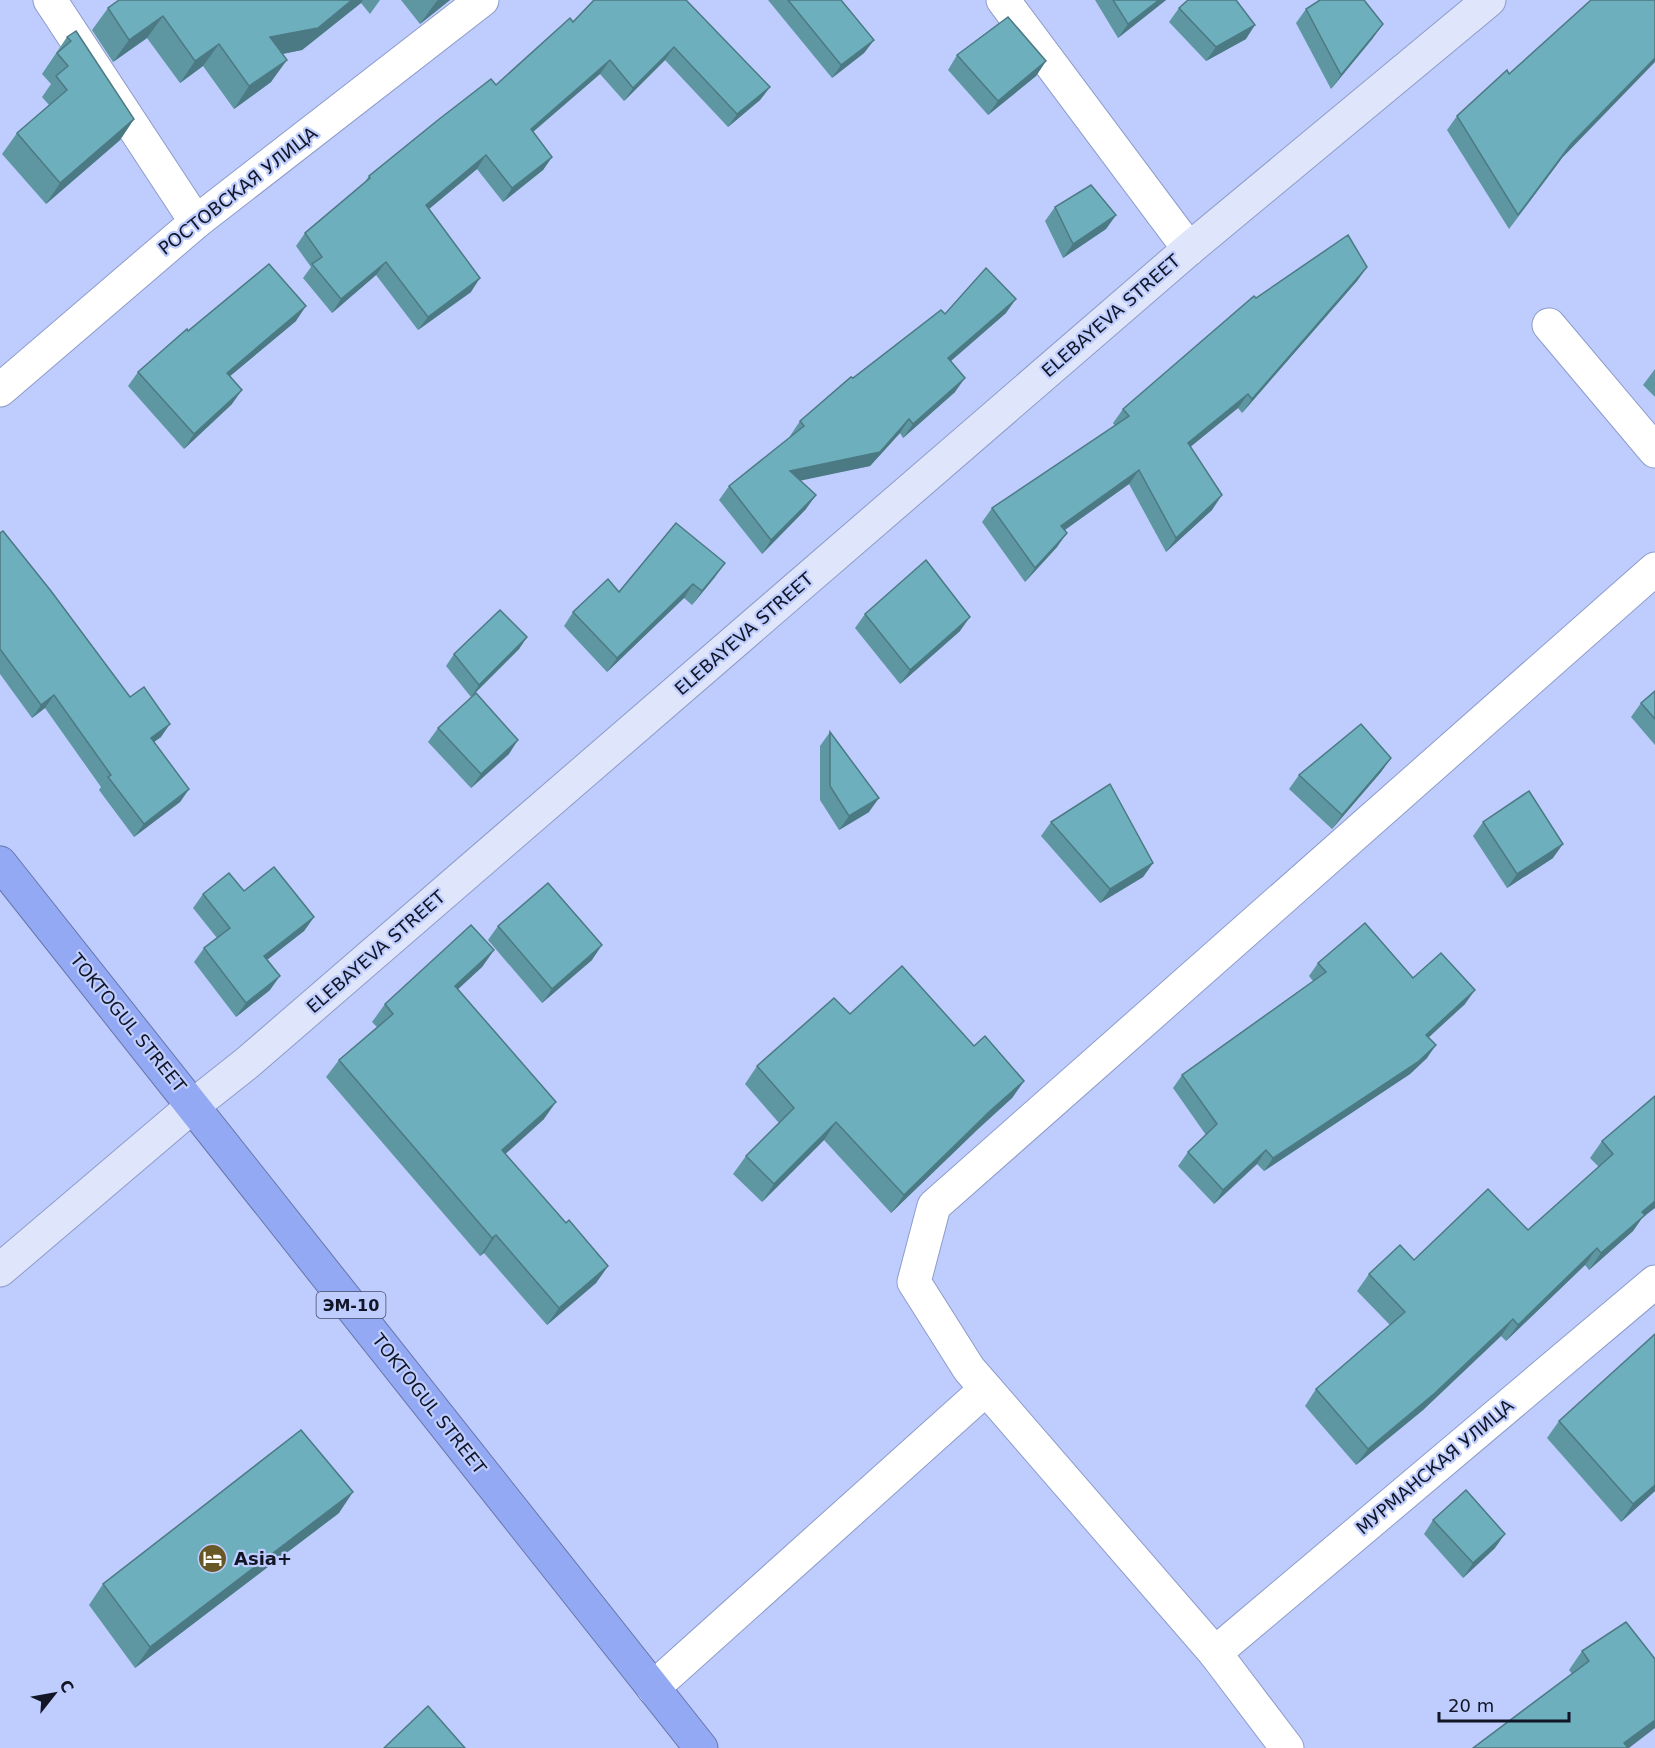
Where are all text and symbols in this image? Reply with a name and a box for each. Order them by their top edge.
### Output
street label: РОСТОВСКАЯ УЛИЦА [154,122,322,259]
street label: ELEBAYEVA STREET [1037,249,1185,381]
street label: ELEBAYEVA STREET [670,567,818,699]
street label: ELEBAYEVA STREET [302,885,450,1017]
street label: TOKTOGUL STREET [65,948,191,1097]
road number: ЭМ-10 [316,1292,386,1318]
street label: TOKTOGUL STREET [367,1329,491,1479]
street label: МУРМАНСКАЯ УЛИЦА [1352,1394,1518,1539]
hotel icon: Asia+ [197,1543,229,1575]
place label: Asia+ [234,1548,292,1569]
north arrow [24,1664,84,1724]
text: С [55,1677,78,1696]
scale bar [1439,1685,1570,1723]
text: 20 m [1448,1695,1494,1716]

